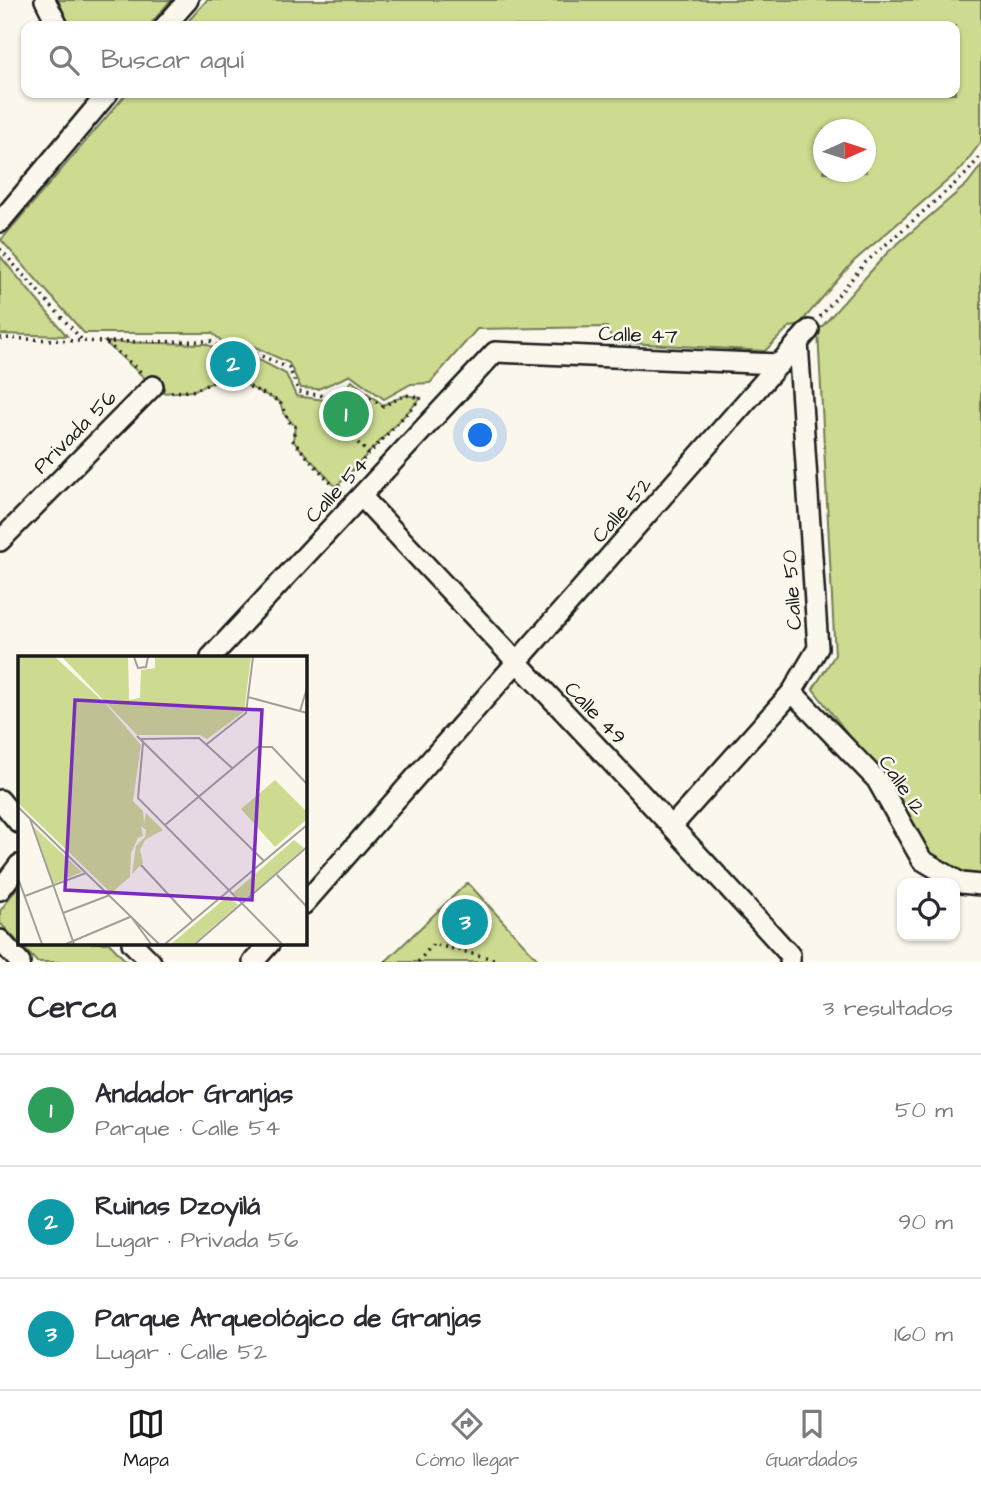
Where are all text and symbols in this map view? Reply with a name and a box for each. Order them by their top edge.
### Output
search box [21,21,960,98]
icon: search [45,41,83,79]
text: Buscar aquí [101,42,244,78]
north arrow [813,119,876,182]
street label: Calle 47 [598,319,678,351]
pin: 2 [210,338,256,390]
street label: Privada 56 [27,384,123,480]
pin: 1 [323,388,369,440]
your location [463,418,497,452]
street label: Calle 54 [299,450,375,530]
street label: Calle 52 [585,471,659,549]
street label: Calle 50 [775,549,809,631]
inset map [18,656,306,944]
street label: Calle 49 [557,675,633,751]
street label: Calle 12 [871,749,933,821]
map controls [897,878,960,941]
button: locate [897,878,960,941]
pin: 3 [442,896,488,948]
text: Cerca [28,987,116,1029]
text: 3 resultados [823,992,953,1024]
text: Andador Granjas [95,1076,293,1112]
text: 1 [50,1094,52,1126]
text: 50 m [895,1094,953,1126]
text: Parque · Calle 54 [95,1112,280,1144]
text: Ruinas Dzoyilá [95,1188,260,1224]
text: 2 [44,1206,58,1238]
text: 90 m [898,1206,953,1238]
text: Lugar · Privada 56 [95,1224,298,1256]
text: Parque Arqueológico de Granjas [95,1300,481,1336]
text: 3 [45,1318,57,1350]
text: 160 m [894,1318,953,1350]
text: Lugar · Calle 52 [95,1336,267,1368]
tab: Mapa [123,1405,169,1474]
tab: Cómo llegar [415,1405,519,1474]
tab: Guardados [765,1405,858,1474]

